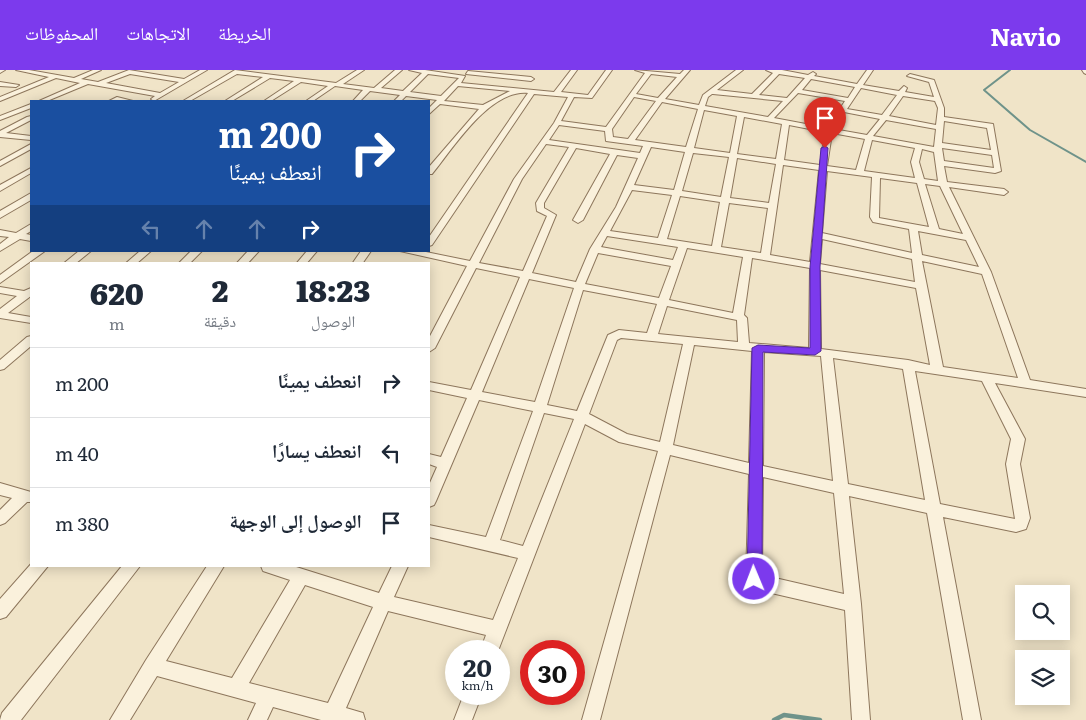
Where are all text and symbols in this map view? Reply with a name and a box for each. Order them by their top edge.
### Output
text: Navio [990,18,1061,53]
text: المحفوظات [25,19,98,46]
text: الاتجاهات [126,19,190,46]
text: الخريطة [218,19,271,46]
pin [804,97,846,148]
icon: arrive [811,104,839,132]
text: 200 m [218,107,322,159]
icon: right [340,120,405,185]
text: انعطف يمينًا [229,154,322,187]
icon: left [137,215,165,243]
icon: ahead [190,215,218,243]
icon: ahead [243,215,271,243]
icon: right [296,215,324,243]
text: 2 [212,267,228,311]
text: 18:23 [296,267,370,311]
text: 620 [90,270,144,314]
text: دقيقة [204,308,236,332]
text: الوصول [311,308,355,332]
text: m [109,311,125,335]
text: انعطف يمينًا [278,366,362,394]
text: 200 m [55,369,109,397]
icon: right [377,369,405,397]
text: انعطف يسارًا [272,436,362,464]
text: 40 m [55,439,99,467]
icon: left [377,439,405,467]
text: الوصول إلى الوجهة [229,506,362,534]
text: 380 m [55,509,109,537]
icon: arrive [377,509,405,537]
position arrow [727,552,779,604]
map controls [1015,585,1070,705]
button: search [1015,585,1070,640]
speed limit sign: 30 [520,640,585,705]
text: 20 [463,648,492,685]
button: layers [1015,650,1070,705]
text: km/h [462,676,493,694]

